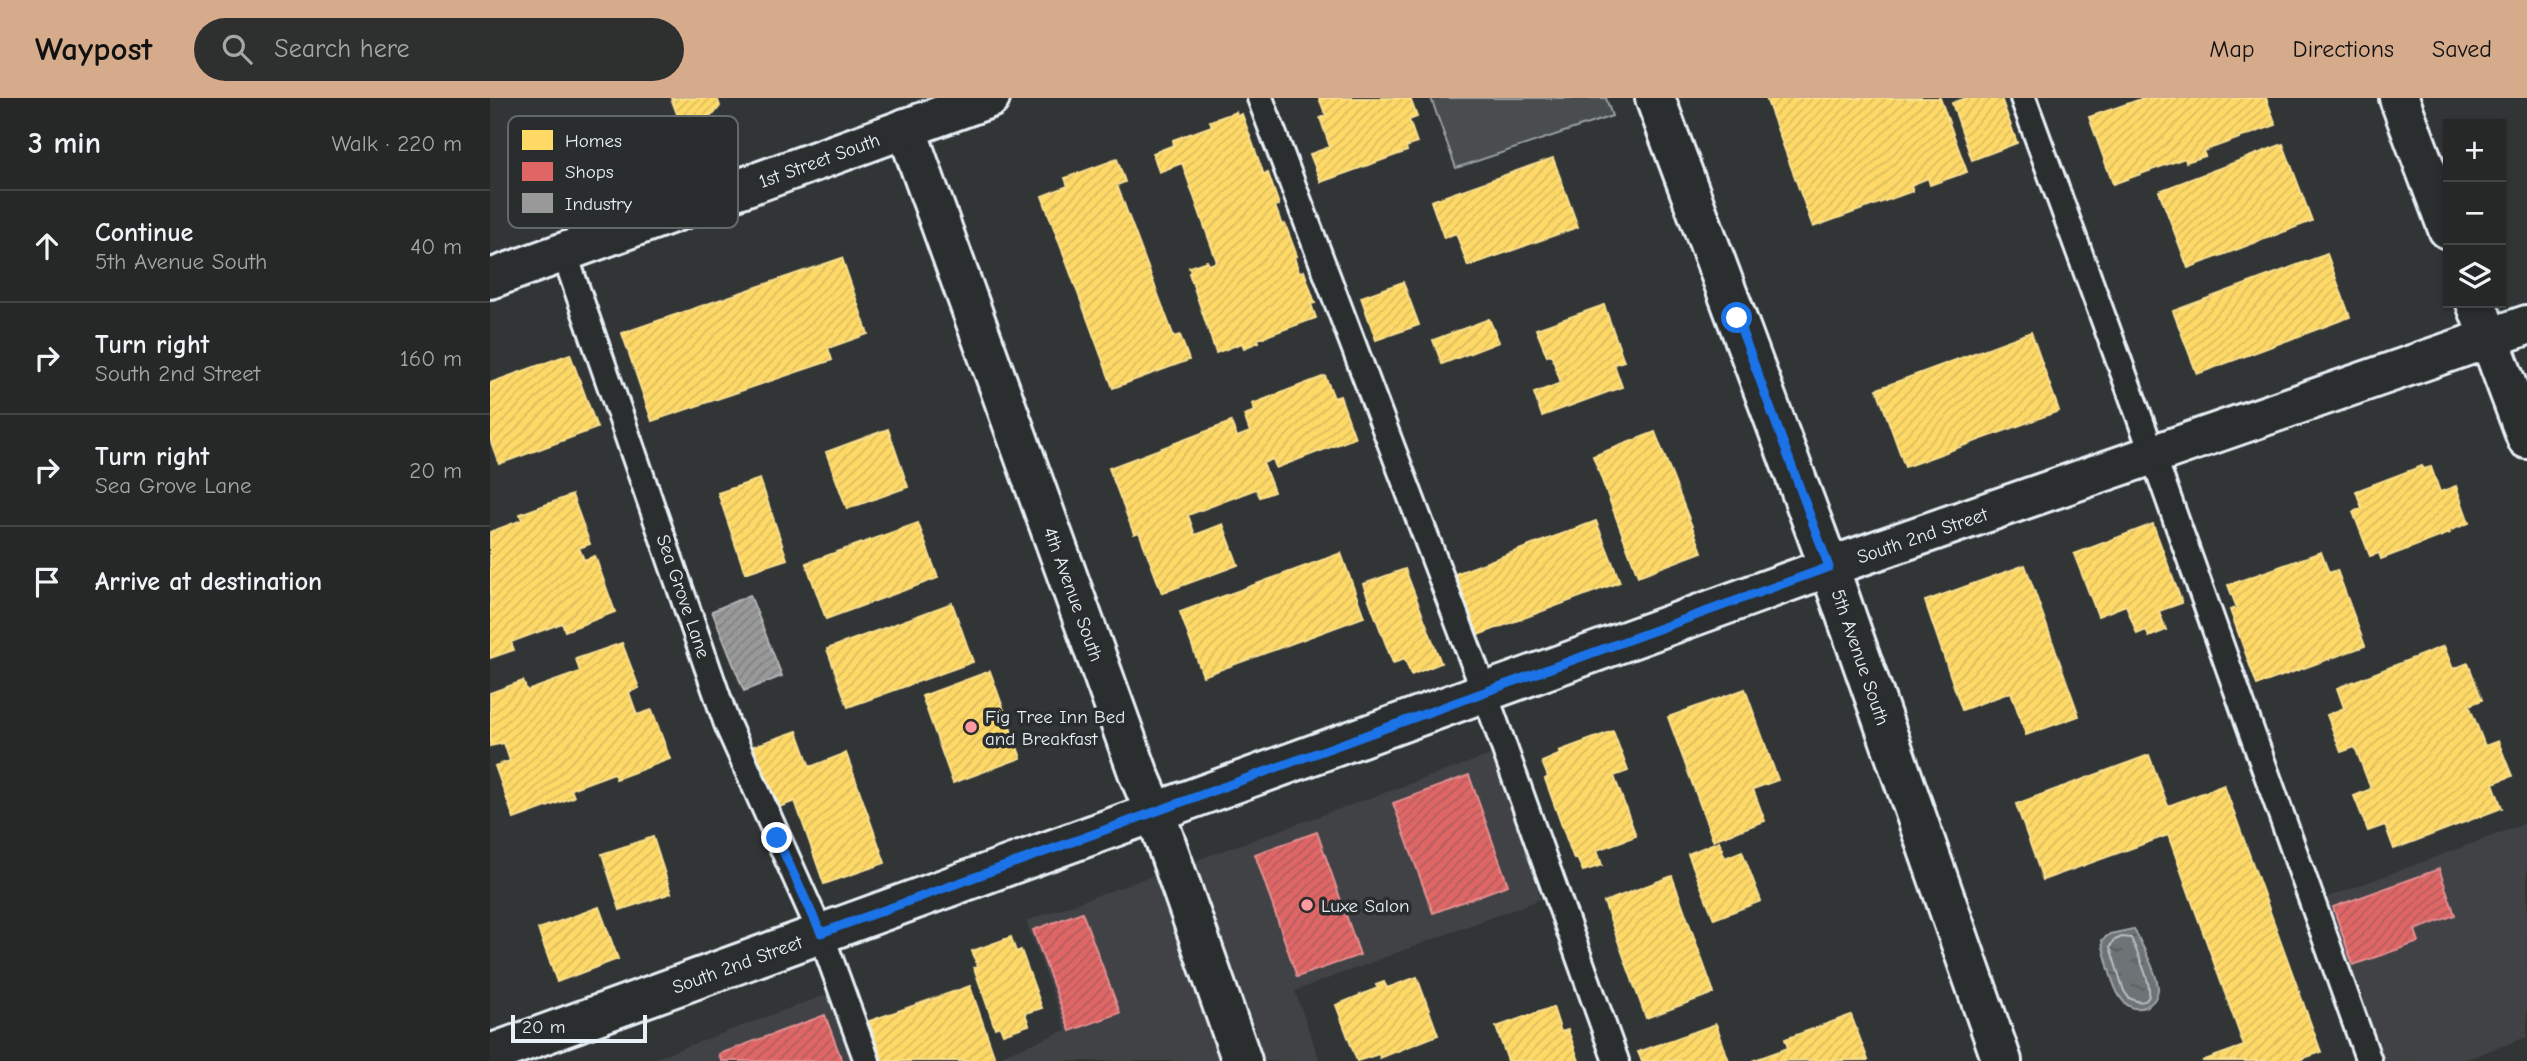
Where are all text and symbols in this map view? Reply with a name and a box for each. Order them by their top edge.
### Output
search box [194,18,684,81]
text: Waypost [35,30,152,68]
icon: search [218,30,256,68]
text: Search here [274,34,410,64]
text: Map [2209,35,2255,63]
text: Directions [2293,35,2394,63]
text: Saved [2432,35,2492,63]
legend [508,116,738,228]
map controls [2443,119,2506,308]
button: + [2443,119,2506,182]
text: 3 min [28,126,101,161]
street label: 1st Street South [756,129,883,193]
text: Walk · 220 m [331,130,462,157]
text: Homes [565,130,622,152]
text: Shops [565,161,614,183]
button: − [2443,182,2506,245]
text: Industry [565,193,633,215]
text: Continue [95,218,193,248]
icon: ahead [28,227,66,265]
text: 40 m [410,233,462,260]
button: layers [2443,245,2506,308]
text: 5th Avenue South [95,248,267,275]
route start [1721,302,1752,333]
text: Turn right [95,330,209,360]
icon: right [28,339,66,377]
text: 160 m [400,345,462,372]
text: South 2nd Street [95,360,260,387]
text: Turn right [95,442,209,472]
icon: right [28,451,66,489]
text: 20 m [409,457,462,484]
text: Sea Grove Lane [95,472,251,499]
street label: South 2nd Street [1854,503,1991,569]
street label: 4th Avenue South [1039,524,1108,664]
street label: Sea Grove Lane [652,532,714,661]
icon: arrive [28,563,66,601]
text: Arrive at destination [95,567,322,597]
street label: 5th Avenue South [1826,586,1894,728]
place label: Fig Tree Inn Bed and Breakfast [985,706,1125,750]
marker: Fig Tree Inn Bed and Breakfast [963,719,979,735]
route end [761,822,792,853]
place label: Luxe Salon [1321,895,1409,917]
marker: Luxe Salon [1299,897,1315,913]
street label: South 2nd Street [669,931,806,999]
scale bar [511,1012,648,1044]
text: 20 m [522,1016,566,1038]

